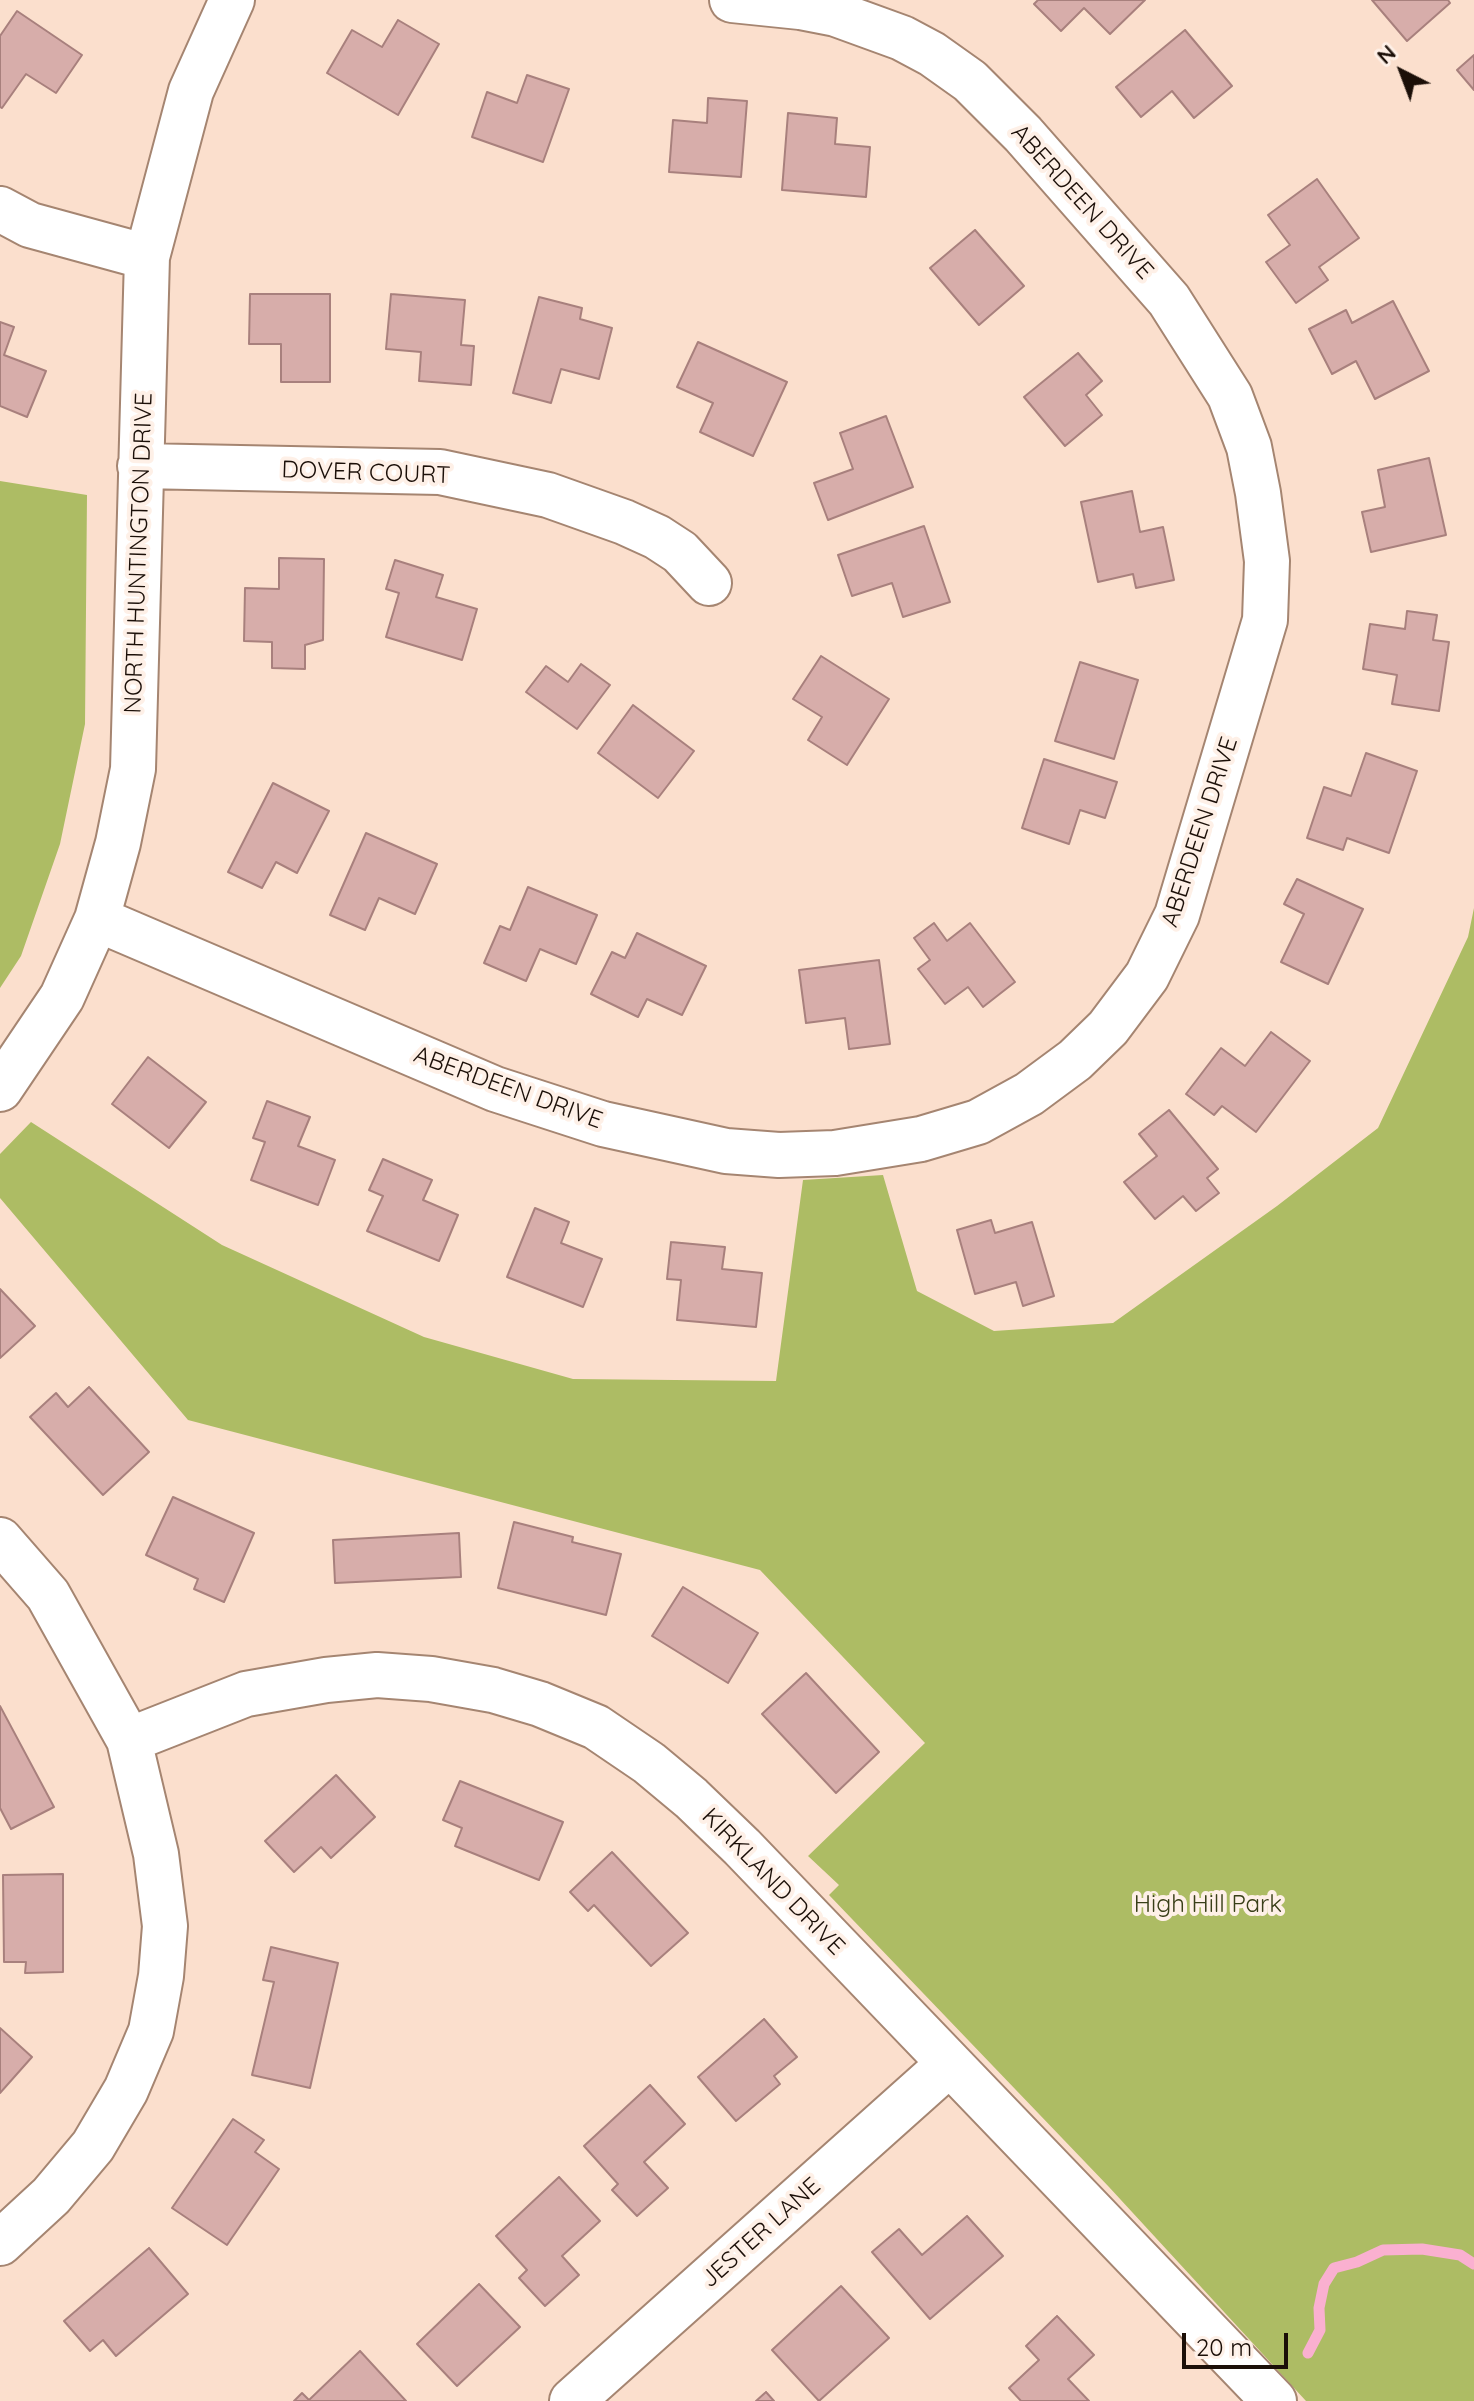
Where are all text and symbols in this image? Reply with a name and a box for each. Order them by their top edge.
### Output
north arrow [1362,32,1442,112]
text: N [1371,38,1401,70]
street label: ABERDEEN DRIVE [1005,119,1159,285]
street label: NORTH HUNTINGTON DRIVE [119,392,159,714]
street label: DOVER COURT [281,456,451,490]
street label: ABERDEEN DRIVE [1156,733,1244,931]
street label: ABERDEEN DRIVE [410,1041,606,1135]
street label: KIRKLAND DRIVE [696,1803,850,1961]
park label: High Hill Park [1134,1891,1282,1919]
street label: JESTER LANE [695,2172,827,2294]
scale bar [1186,2317,1292,2367]
text: 20 m [1196,2332,1252,2362]

